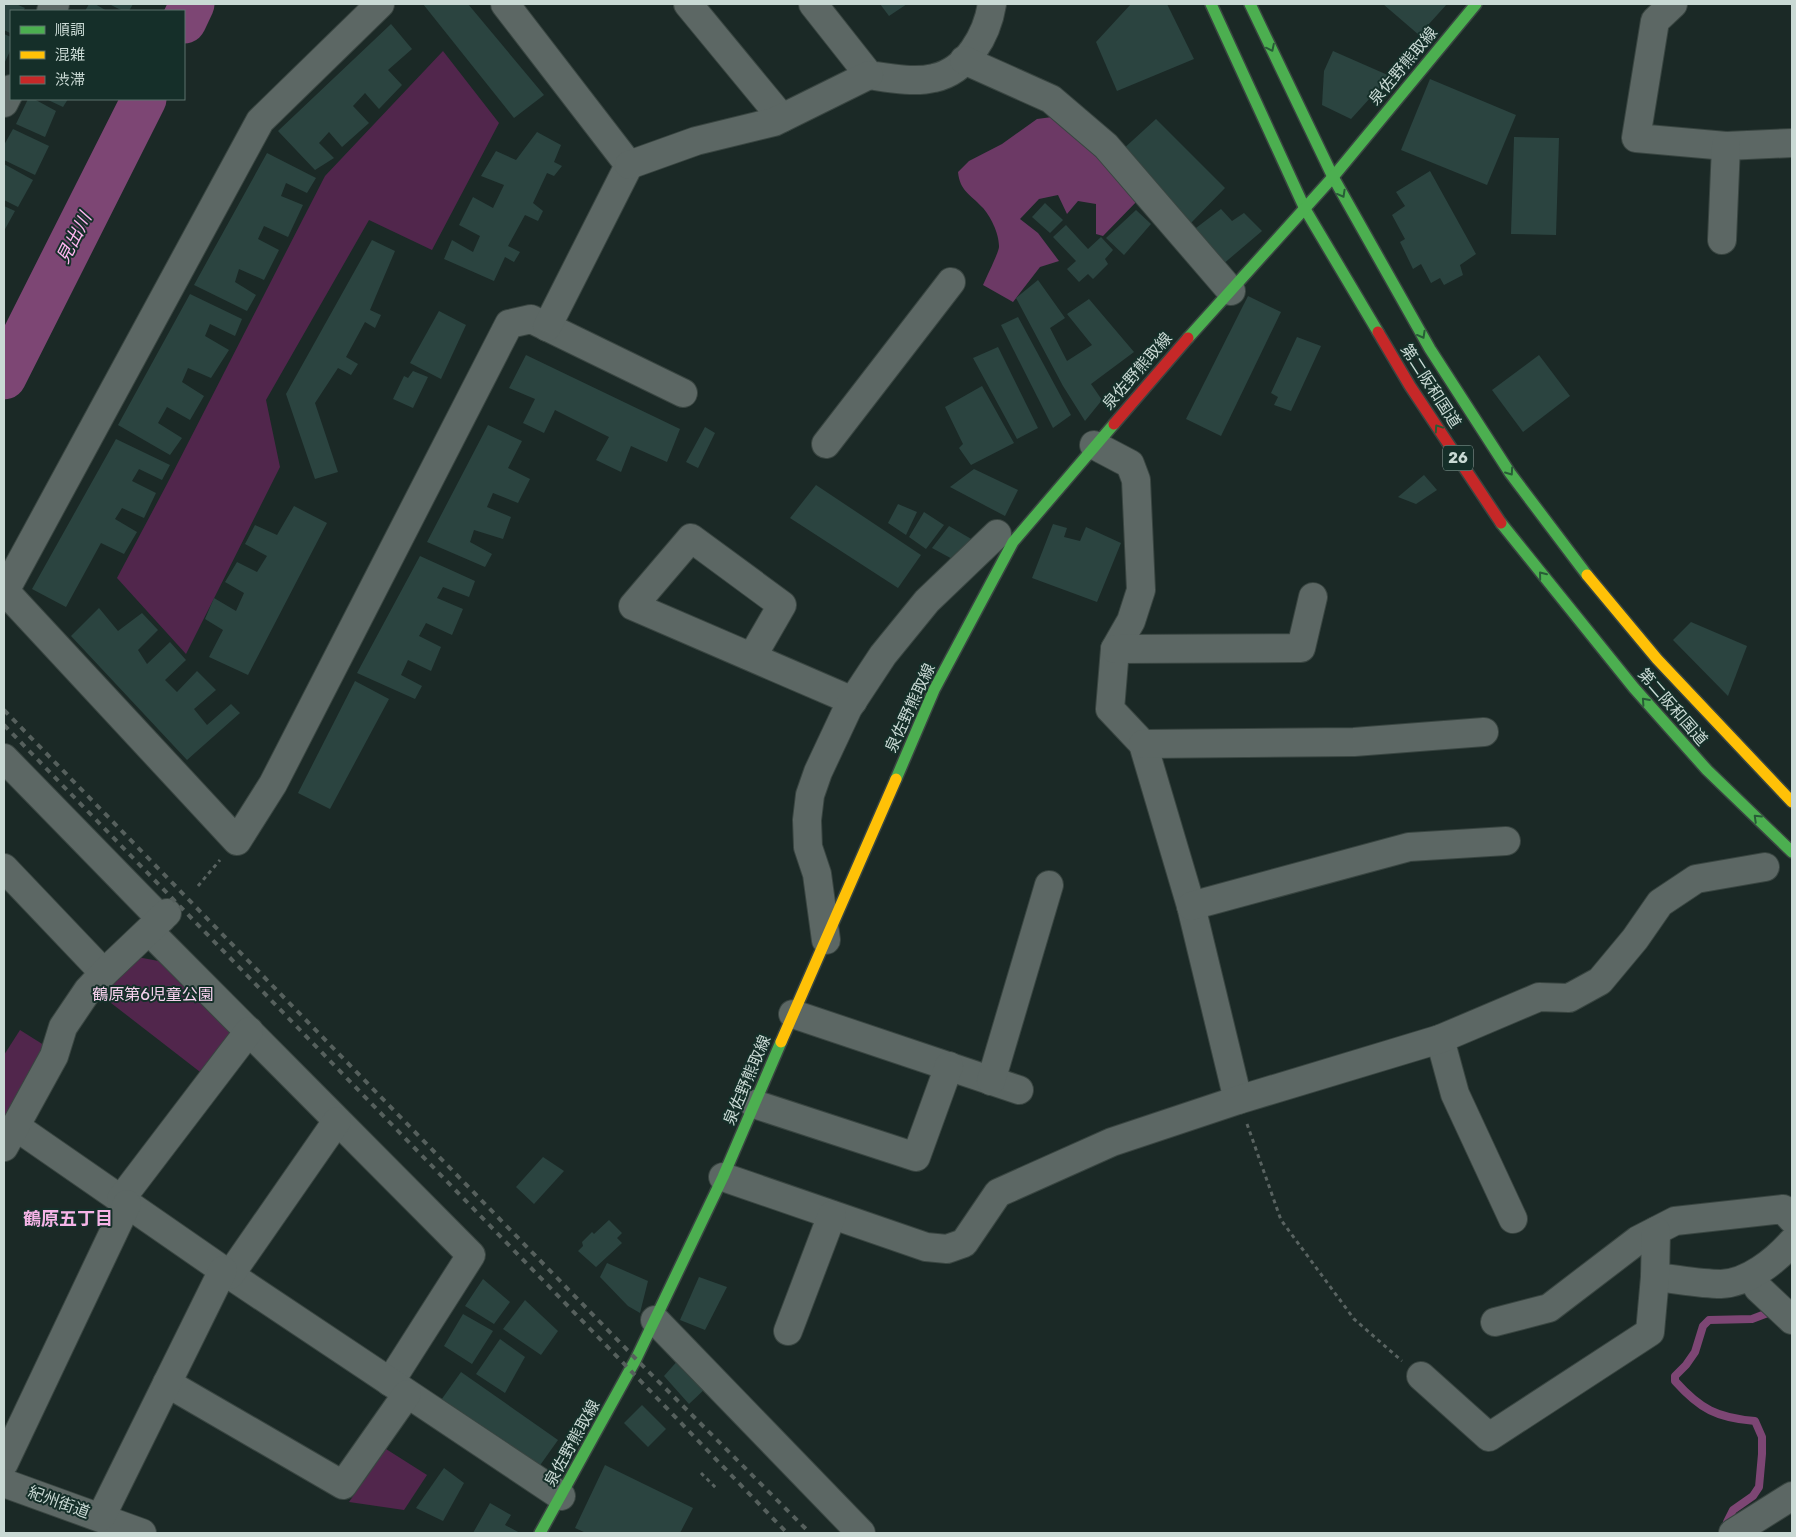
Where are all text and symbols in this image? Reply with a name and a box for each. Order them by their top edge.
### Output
legend [10,10,185,100]
text: 順調 [55,21,85,39]
street label: 泉佐野熊取線 [1365,23,1441,109]
one-way arrow [1265,43,1275,52]
text: 混雑 [55,46,85,64]
text: 渋滞 [55,71,85,89]
one-way arrow [1336,188,1346,197]
water label: 見出川 [52,207,97,267]
street label: 泉佐野熊取線 [1098,329,1176,413]
one-way arrow [1416,330,1426,339]
street label: 第二阪和国道 [1397,341,1465,431]
one-way arrow [1435,425,1444,434]
road number: 26 [1443,446,1473,470]
one-way arrow [1504,466,1513,476]
one-way arrow [1540,572,1548,581]
street label: 泉佐野熊取線 [881,660,939,756]
street label: 第二阪和国道 [1634,665,1712,749]
one-way arrow [1642,697,1651,706]
one-way arrow [1754,815,1763,824]
park label: 鶴原第6児童公園 [92,985,214,1004]
street label: 泉佐野熊取線 [719,1032,775,1128]
district label: 鶴原五丁目 [23,1208,113,1230]
street label: 泉佐野熊取線 [540,1396,604,1490]
street label: 紀州街道 [26,1482,92,1522]

